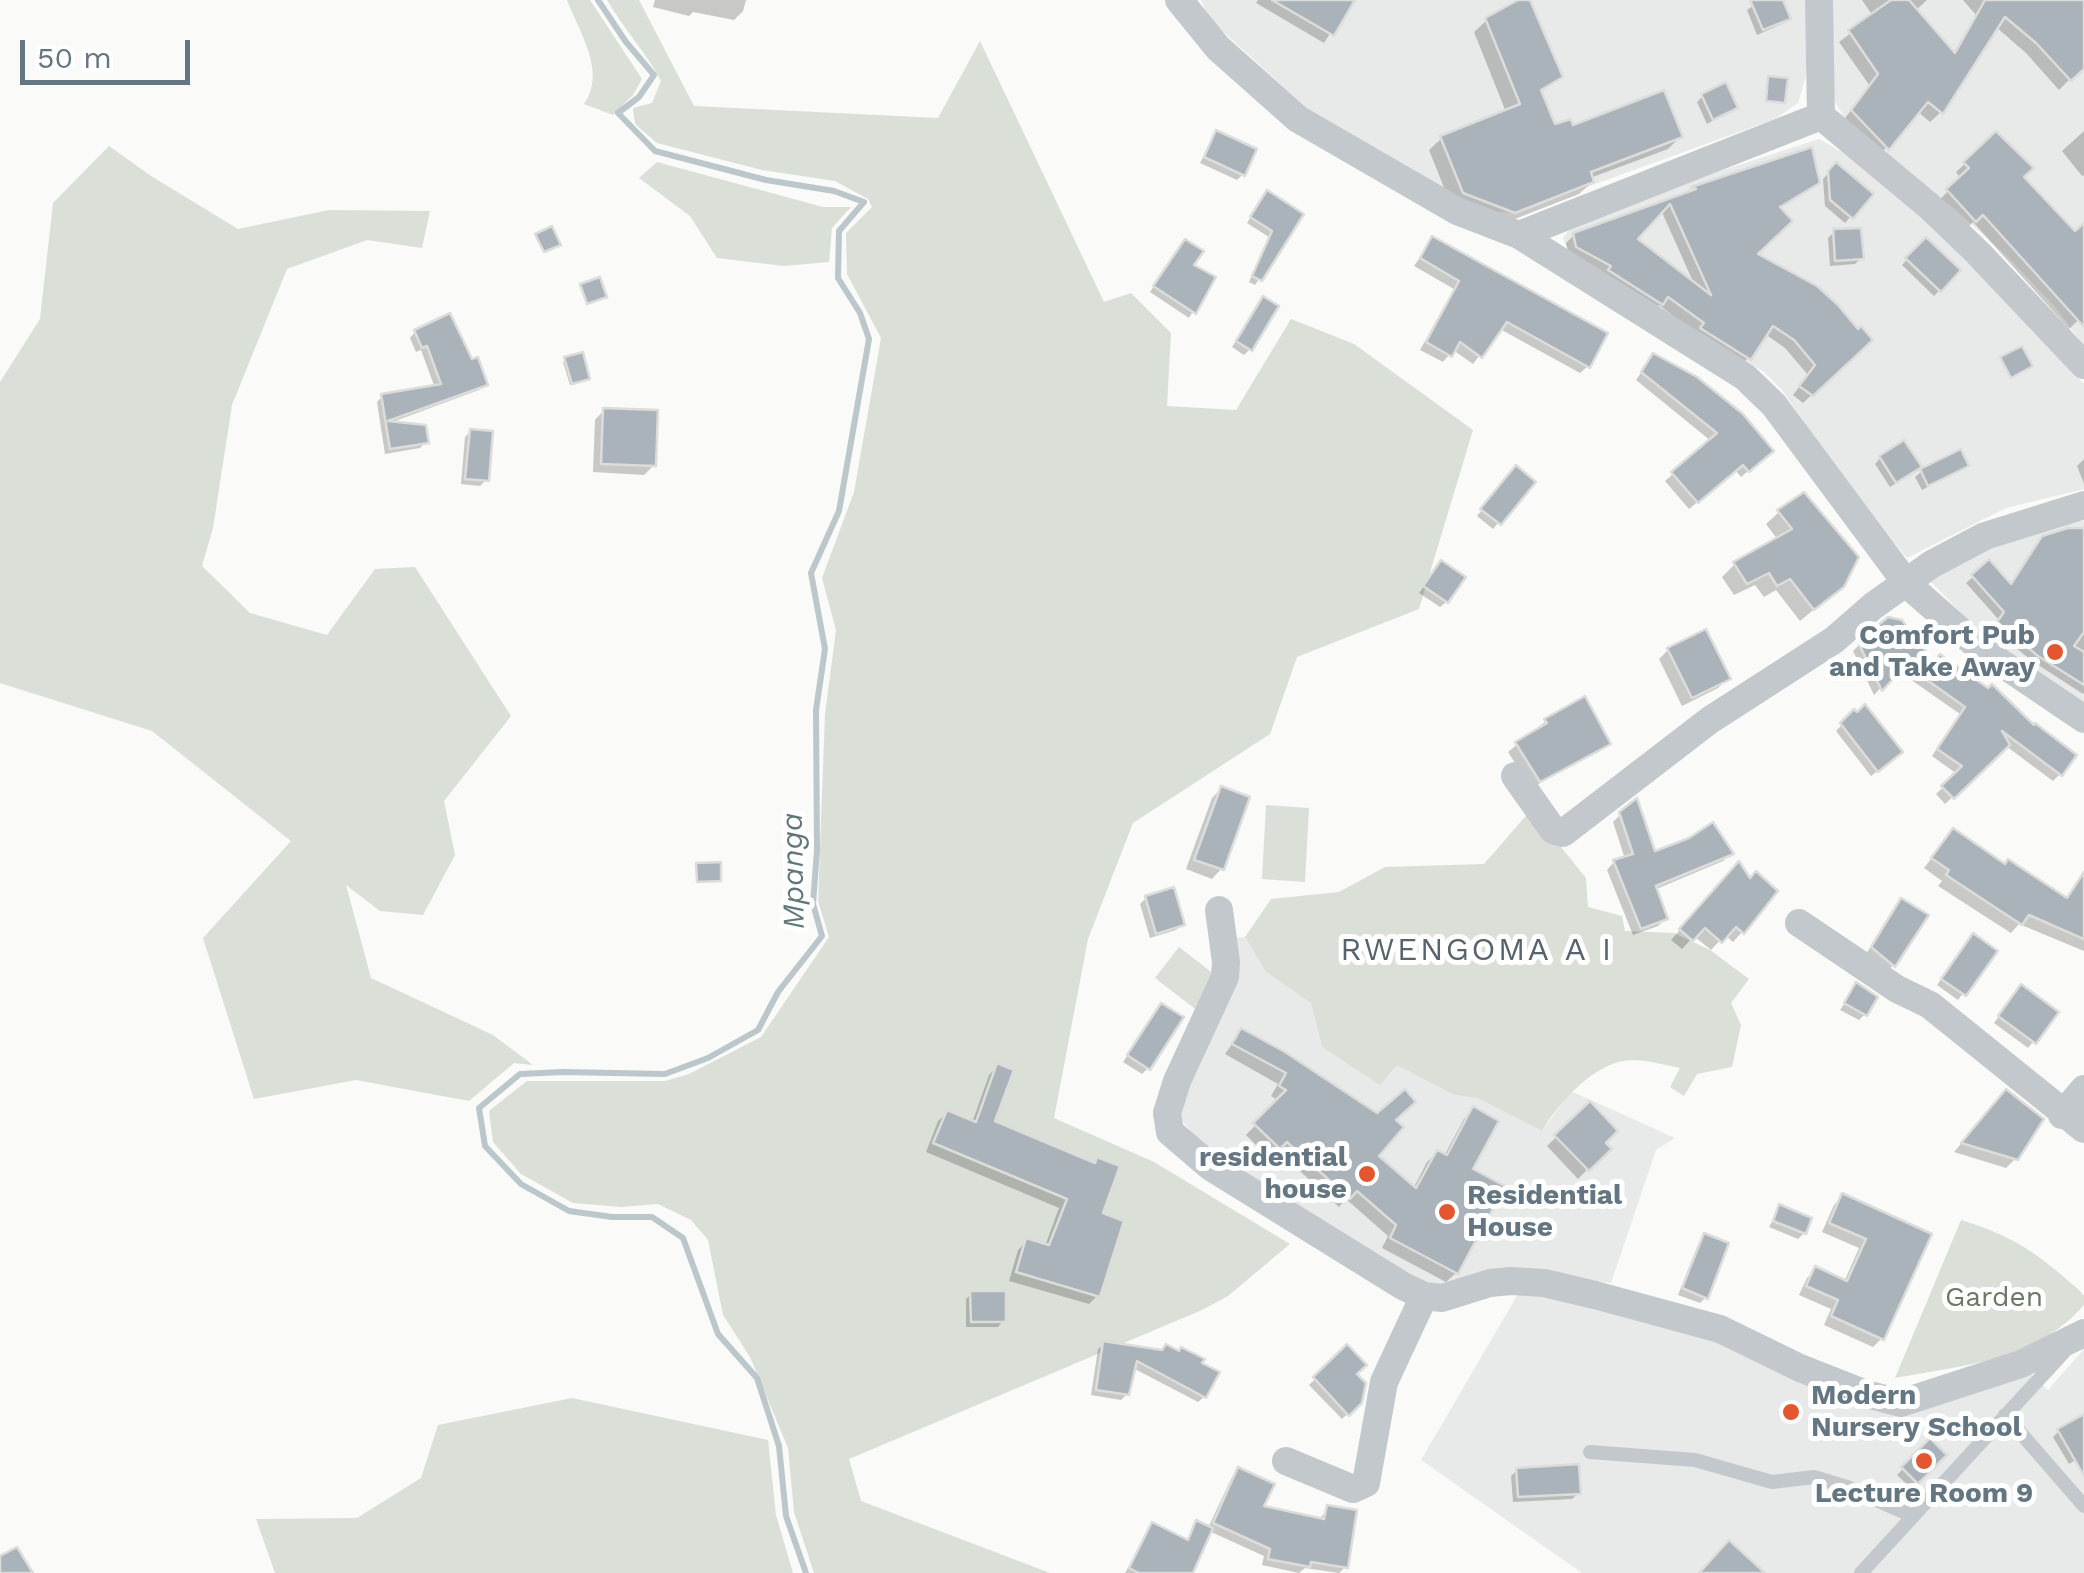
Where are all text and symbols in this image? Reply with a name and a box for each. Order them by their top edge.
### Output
scale bar [25,20,195,82]
text: 50 m [37,40,112,75]
place label: Comfort Pub and Take Away [1829,619,2035,685]
marker: Comfort Pub and Take Away [2044,641,2066,663]
water label: Mpanga [775,812,813,930]
district label: RWENGOMA A I [1340,932,1614,970]
place label: residential house [1199,1141,1347,1207]
marker: residential house [1356,1163,1378,1185]
place label: Residential House [1467,1179,1622,1245]
marker: Residential House [1436,1201,1458,1223]
park label: Garden [1945,1281,2043,1315]
place label: Modern Nursery School [1811,1379,2022,1445]
marker: Modern Nursery School [1780,1401,1802,1423]
marker: Lecture Room 9 [1913,1450,1935,1472]
place label: Lecture Room 9 [1815,1477,2033,1511]

